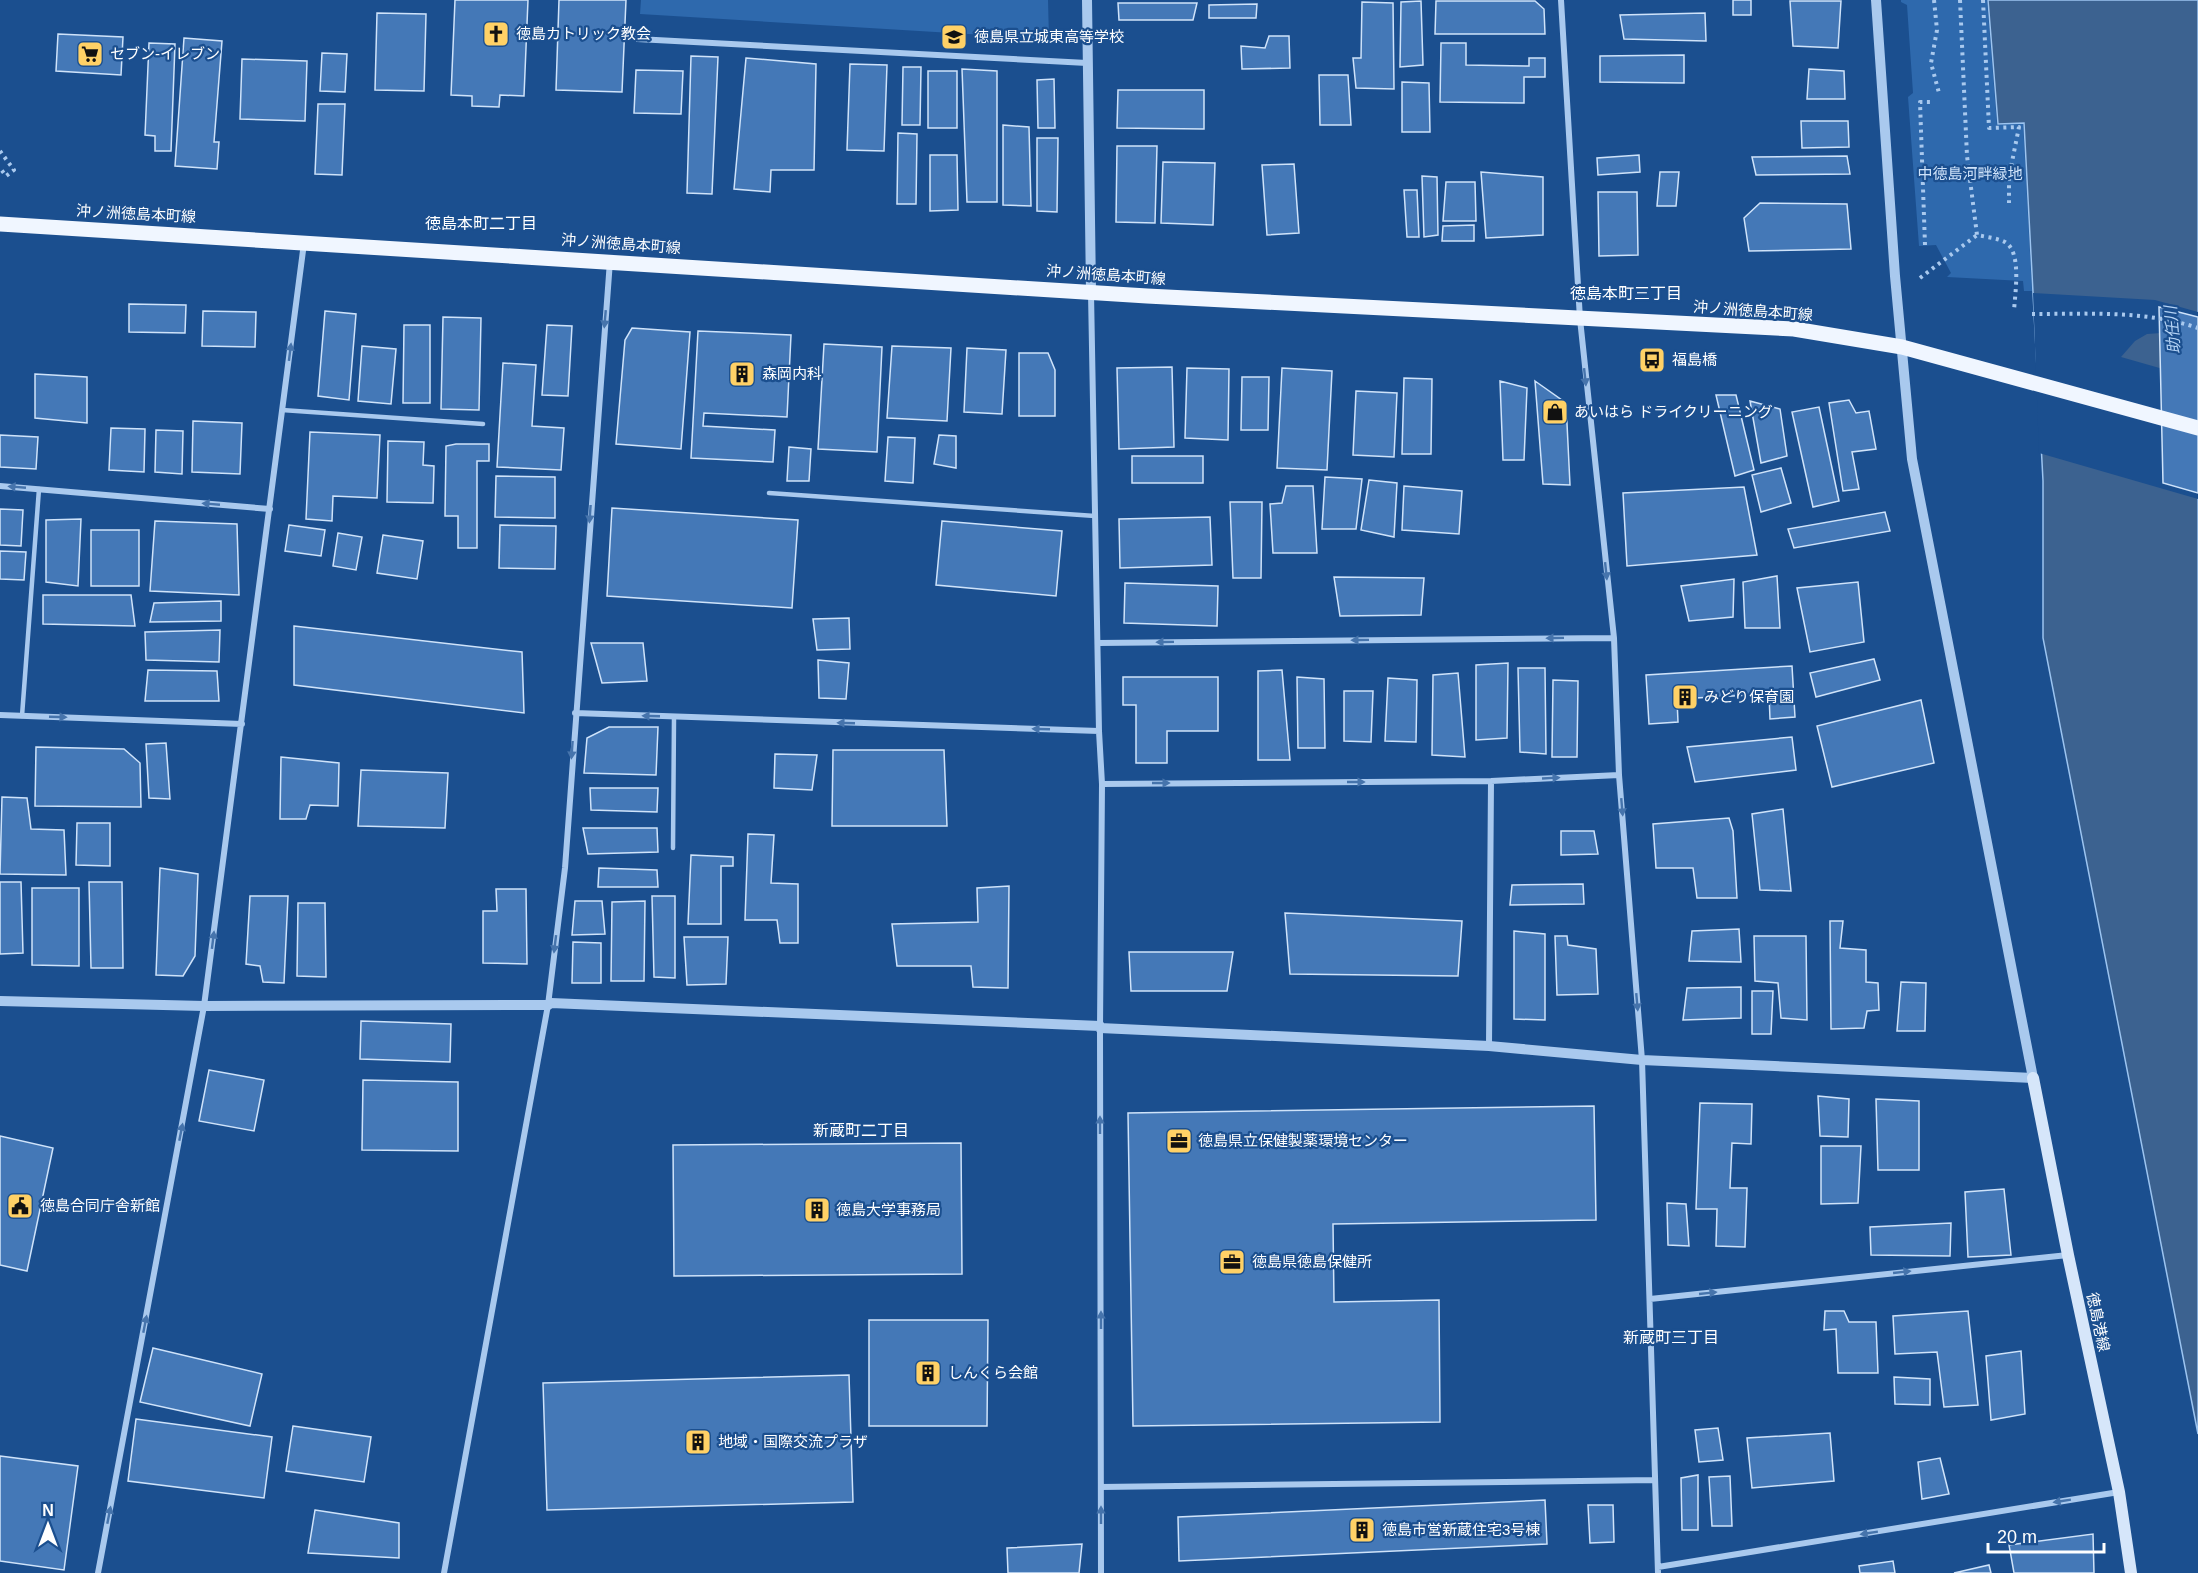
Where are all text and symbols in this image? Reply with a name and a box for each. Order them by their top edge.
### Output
church icon: 徳島カトリック教会 [481,19,511,49]
school or university icon: 徳島県立城東高等学校 [939,22,969,52]
place label: 徳島カトリック教会 [516,25,651,42]
place label: 徳島県立城東高等学校 [974,28,1124,45]
supermarket icon: セブン-イレブン [75,39,105,69]
place label: セブン-イレブン [110,45,220,62]
park label: 中徳島河畔緑地 [1917,165,2023,182]
street label: 沖ノ洲徳島本町線 [76,202,196,225]
district label: 徳島本町二丁目 [425,215,537,232]
street label: 沖ノ洲徳島本町線 [561,231,681,256]
street label: 沖ノ洲徳島本町線 [1046,262,1166,287]
district label: 徳島本町三丁目 [1570,285,1682,302]
street label: 沖ノ洲徳島本町線 [1693,298,1813,323]
water label: 助任川 [2162,303,2183,355]
one-way arrow [600,310,610,329]
one-way arrow [285,342,294,361]
bus stop icon: 福島橋 [1637,345,1667,375]
place label: 福島橋 [1672,351,1717,368]
building icon: 森岡内科 [727,359,757,389]
place label: 森岡内科 [762,365,822,382]
one-way arrow [1580,368,1590,387]
shop icon: あいはら ドライクリーニング [1540,397,1570,427]
place label: あいはら ドライクリーニング [1574,403,1773,420]
one-way arrow [7,482,26,492]
one-way arrow [202,499,221,508]
one-way arrow [585,504,595,523]
one-way arrow [1601,562,1611,581]
one-way arrow [1546,633,1565,643]
one-way arrow [1351,635,1370,645]
one-way arrow [1156,637,1175,647]
building icon: みどり保育園 [1670,682,1700,712]
place label: みどり保育園 [1704,688,1794,705]
one-way arrow [641,712,660,721]
one-way arrow [49,713,68,722]
one-way arrow [836,718,855,727]
one-way arrow [1031,724,1050,734]
one-way arrow [568,740,577,759]
one-way arrow [1541,774,1560,783]
one-way arrow [1346,777,1365,787]
one-way arrow [1151,778,1170,788]
one-way arrow [1617,798,1627,817]
one-way arrow [209,930,218,949]
one-way arrow [551,935,560,954]
one-way arrow [1633,992,1642,1011]
one-way arrow [1095,1115,1105,1134]
one-way arrow [177,1122,186,1141]
district label: 新蔵町二丁目 [813,1122,909,1139]
office icon: 徳島県立保健製薬環境センター [1164,1126,1194,1156]
place label: 徳島県立保健製薬環境センター [1198,1132,1408,1149]
public building icon: 徳島合同庁舎新館 [5,1191,35,1221]
building icon: 徳島大学事務局 [802,1195,832,1225]
place label: 徳島合同庁舎新館 [40,1197,160,1214]
place label: 徳島大学事務局 [836,1201,941,1218]
office icon: 徳島県徳島保健所 [1217,1247,1247,1277]
place label: 徳島県徳島保健所 [1252,1253,1372,1270]
one-way arrow [1892,1267,1911,1277]
one-way arrow [1698,1288,1717,1298]
street label: 徳島港線 [2084,1291,2113,1353]
one-way arrow [1096,1310,1106,1329]
one-way arrow [141,1314,150,1333]
district label: 新蔵町三丁目 [1623,1329,1719,1346]
building icon: しんくら会館 [913,1358,943,1388]
place label: しんくら会館 [948,1364,1038,1381]
building icon: 地域・国際交流プラザ [683,1427,713,1457]
place label: 地域・国際交流プラザ [718,1433,868,1450]
north arrow [18,1495,78,1555]
one-way arrow [2052,1497,2071,1506]
text: N [42,1502,54,1519]
one-way arrow [1096,1505,1106,1524]
one-way arrow [105,1506,114,1525]
building icon: 徳島市営新蔵住宅3号棟 [1347,1515,1377,1545]
scale bar [1988,1516,2104,1554]
place label: 徳島市営新蔵住宅3号棟 [1382,1521,1540,1538]
text: 20 m [1997,1527,2037,1547]
one-way arrow [1860,1528,1879,1537]

